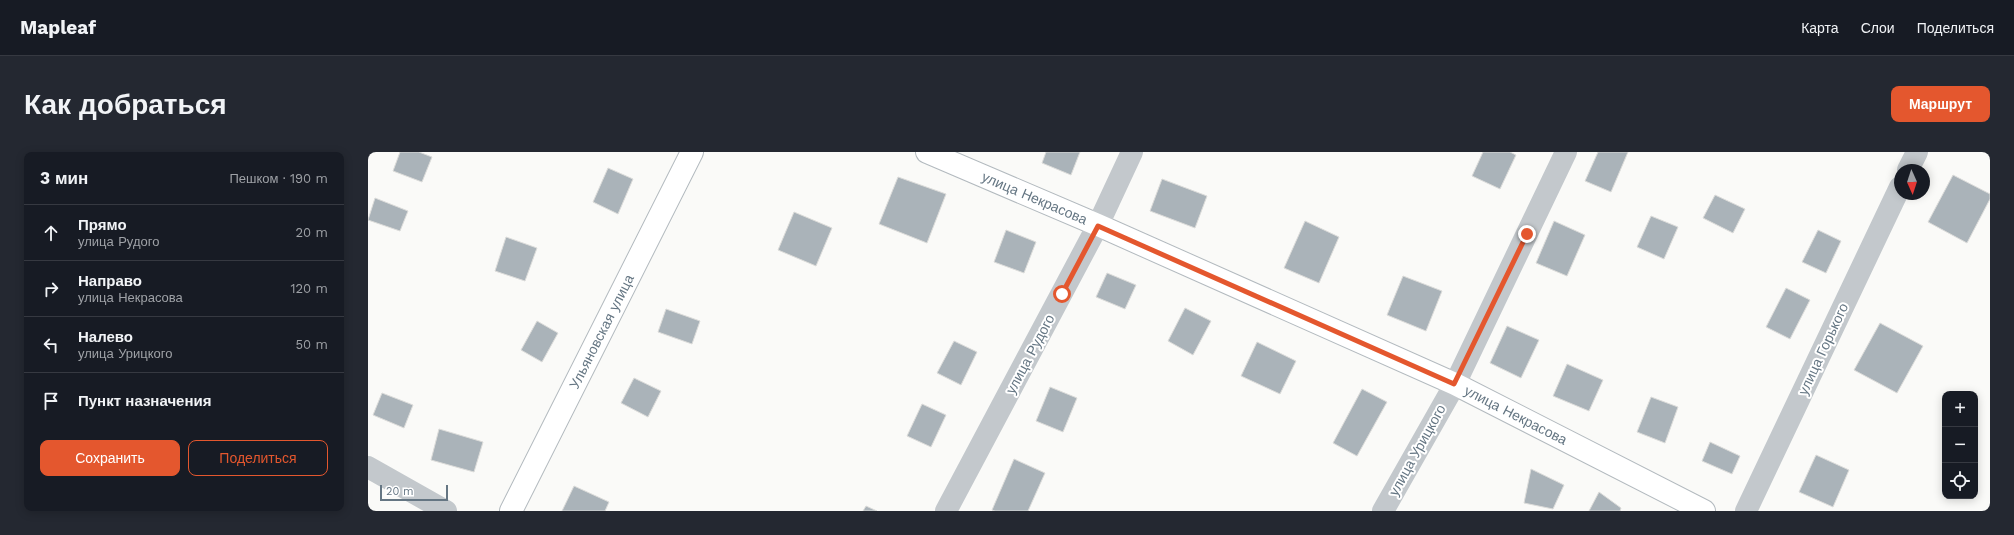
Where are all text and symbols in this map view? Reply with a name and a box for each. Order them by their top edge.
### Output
text: Mapleaf [20,16,96,39]
text: Карта [1801,20,1839,36]
text: Слои [1861,20,1895,36]
text: Поделиться [1917,20,1994,36]
button: Маршрут [1891,86,1990,122]
text: Как добраться [24,88,227,121]
north arrow [1894,164,1930,200]
text: 3 мин [40,168,88,188]
street label: улица Некрасова [980,168,1090,228]
text: Пешком · 190 m [229,171,328,186]
text: Прямо [78,216,127,234]
icon: ahead [40,222,62,244]
text: 20 m [296,225,328,240]
route end [1518,225,1536,243]
text: улица Рудого [78,234,159,249]
street label: Ульяновская улица [566,271,637,391]
text: Направо [78,272,142,290]
icon: right [40,278,62,300]
text: 120 m [290,281,328,296]
route start [1053,285,1071,303]
text: улица Некрасова [78,290,183,305]
street label: улица Горького [1795,300,1851,397]
street label: улица Рудого [1002,311,1058,396]
text: Налево [78,328,133,346]
icon: left [40,334,62,356]
text: 50 m [296,337,328,352]
text: улица Урицкого [78,346,173,361]
street label: улица Некрасова [1462,382,1570,448]
icon: arrive [40,390,62,412]
map controls [1942,391,1978,499]
button: + [1942,391,1978,427]
text: Пункт назначения [78,392,211,410]
street label: улица Урицкого [1385,401,1449,498]
button: − [1942,427,1978,463]
button: Сохранить [40,440,180,476]
button: Поделиться [188,440,328,476]
button: locate [1942,463,1978,499]
scale bar [380,483,448,502]
text: 20 m [386,485,414,498]

